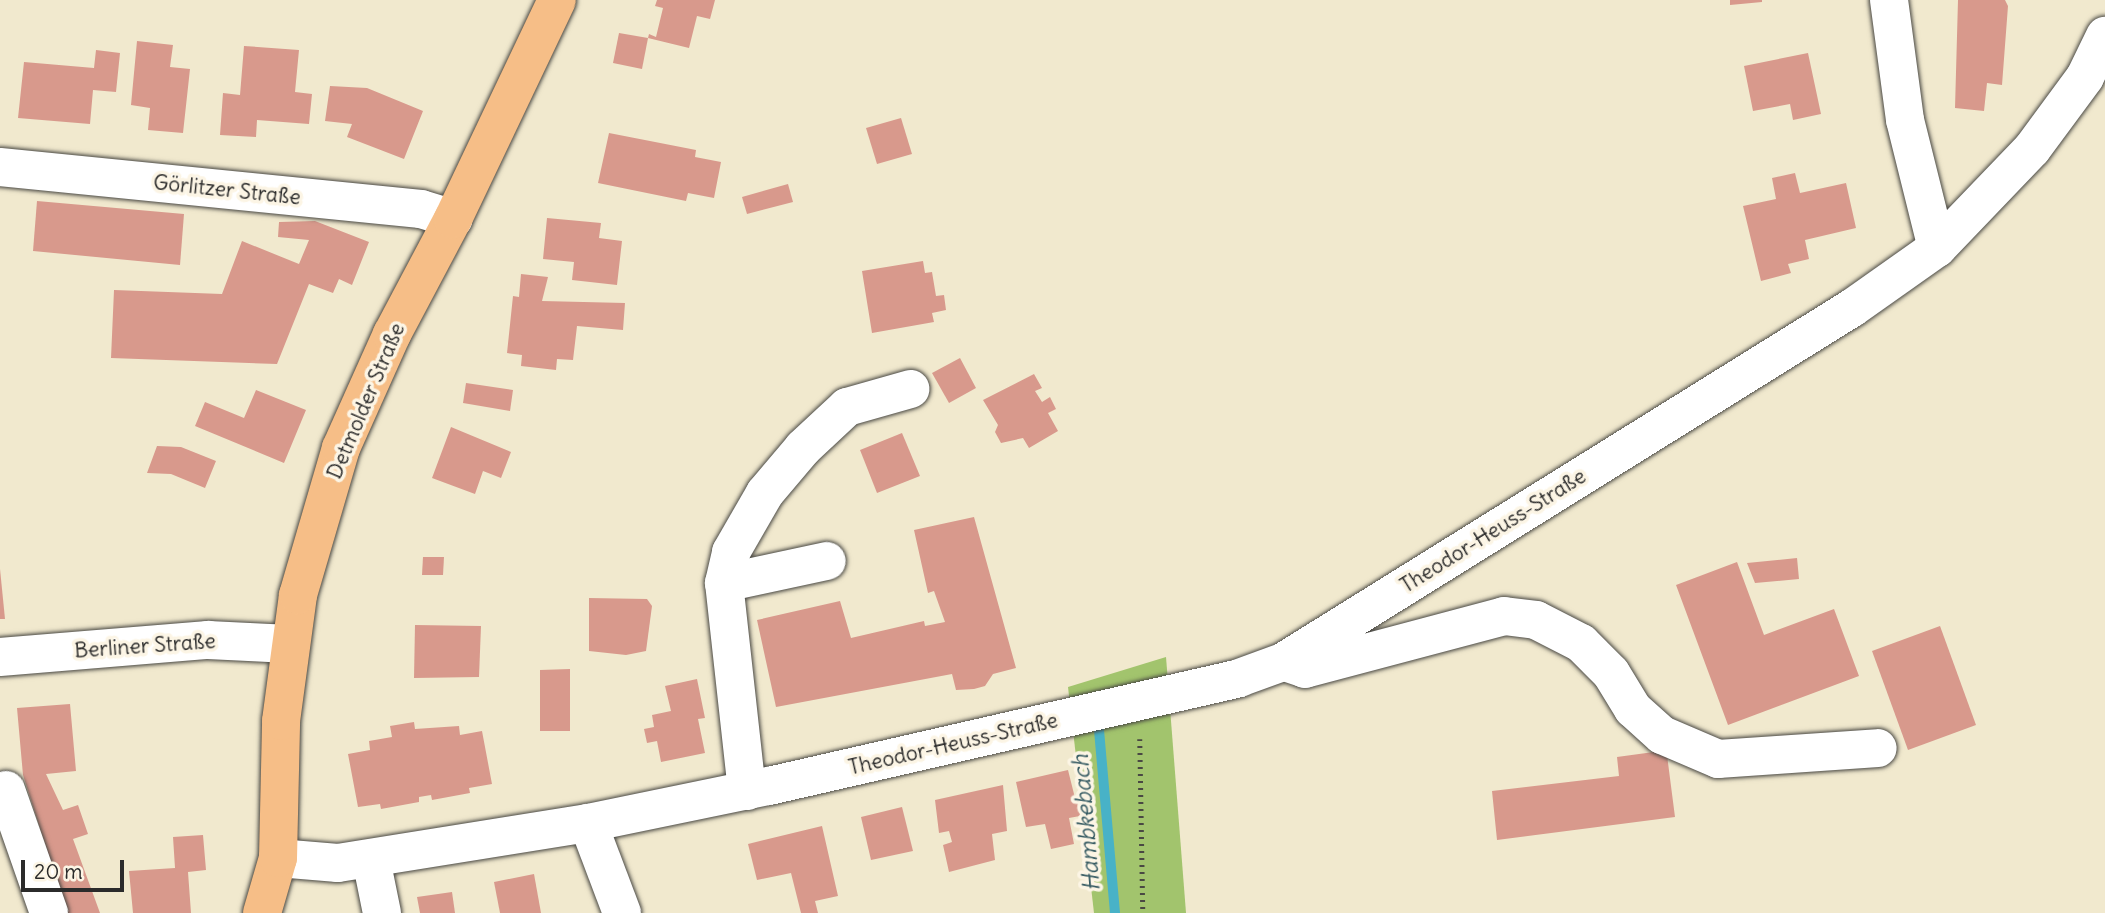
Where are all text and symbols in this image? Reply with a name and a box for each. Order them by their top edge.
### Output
street label: Görlitzer Straße [152,170,302,210]
street label: Detmolder Straße [322,319,410,483]
street label: Theodor-Heuss-Straße [1396,464,1590,598]
street label: Berliner Straße [74,628,216,664]
street label: Theodor-Heuss-Straße [846,708,1060,780]
water label: Hambkebach [1066,753,1106,893]
scale bar [24,846,128,890]
text: 20 m [34,858,83,885]

